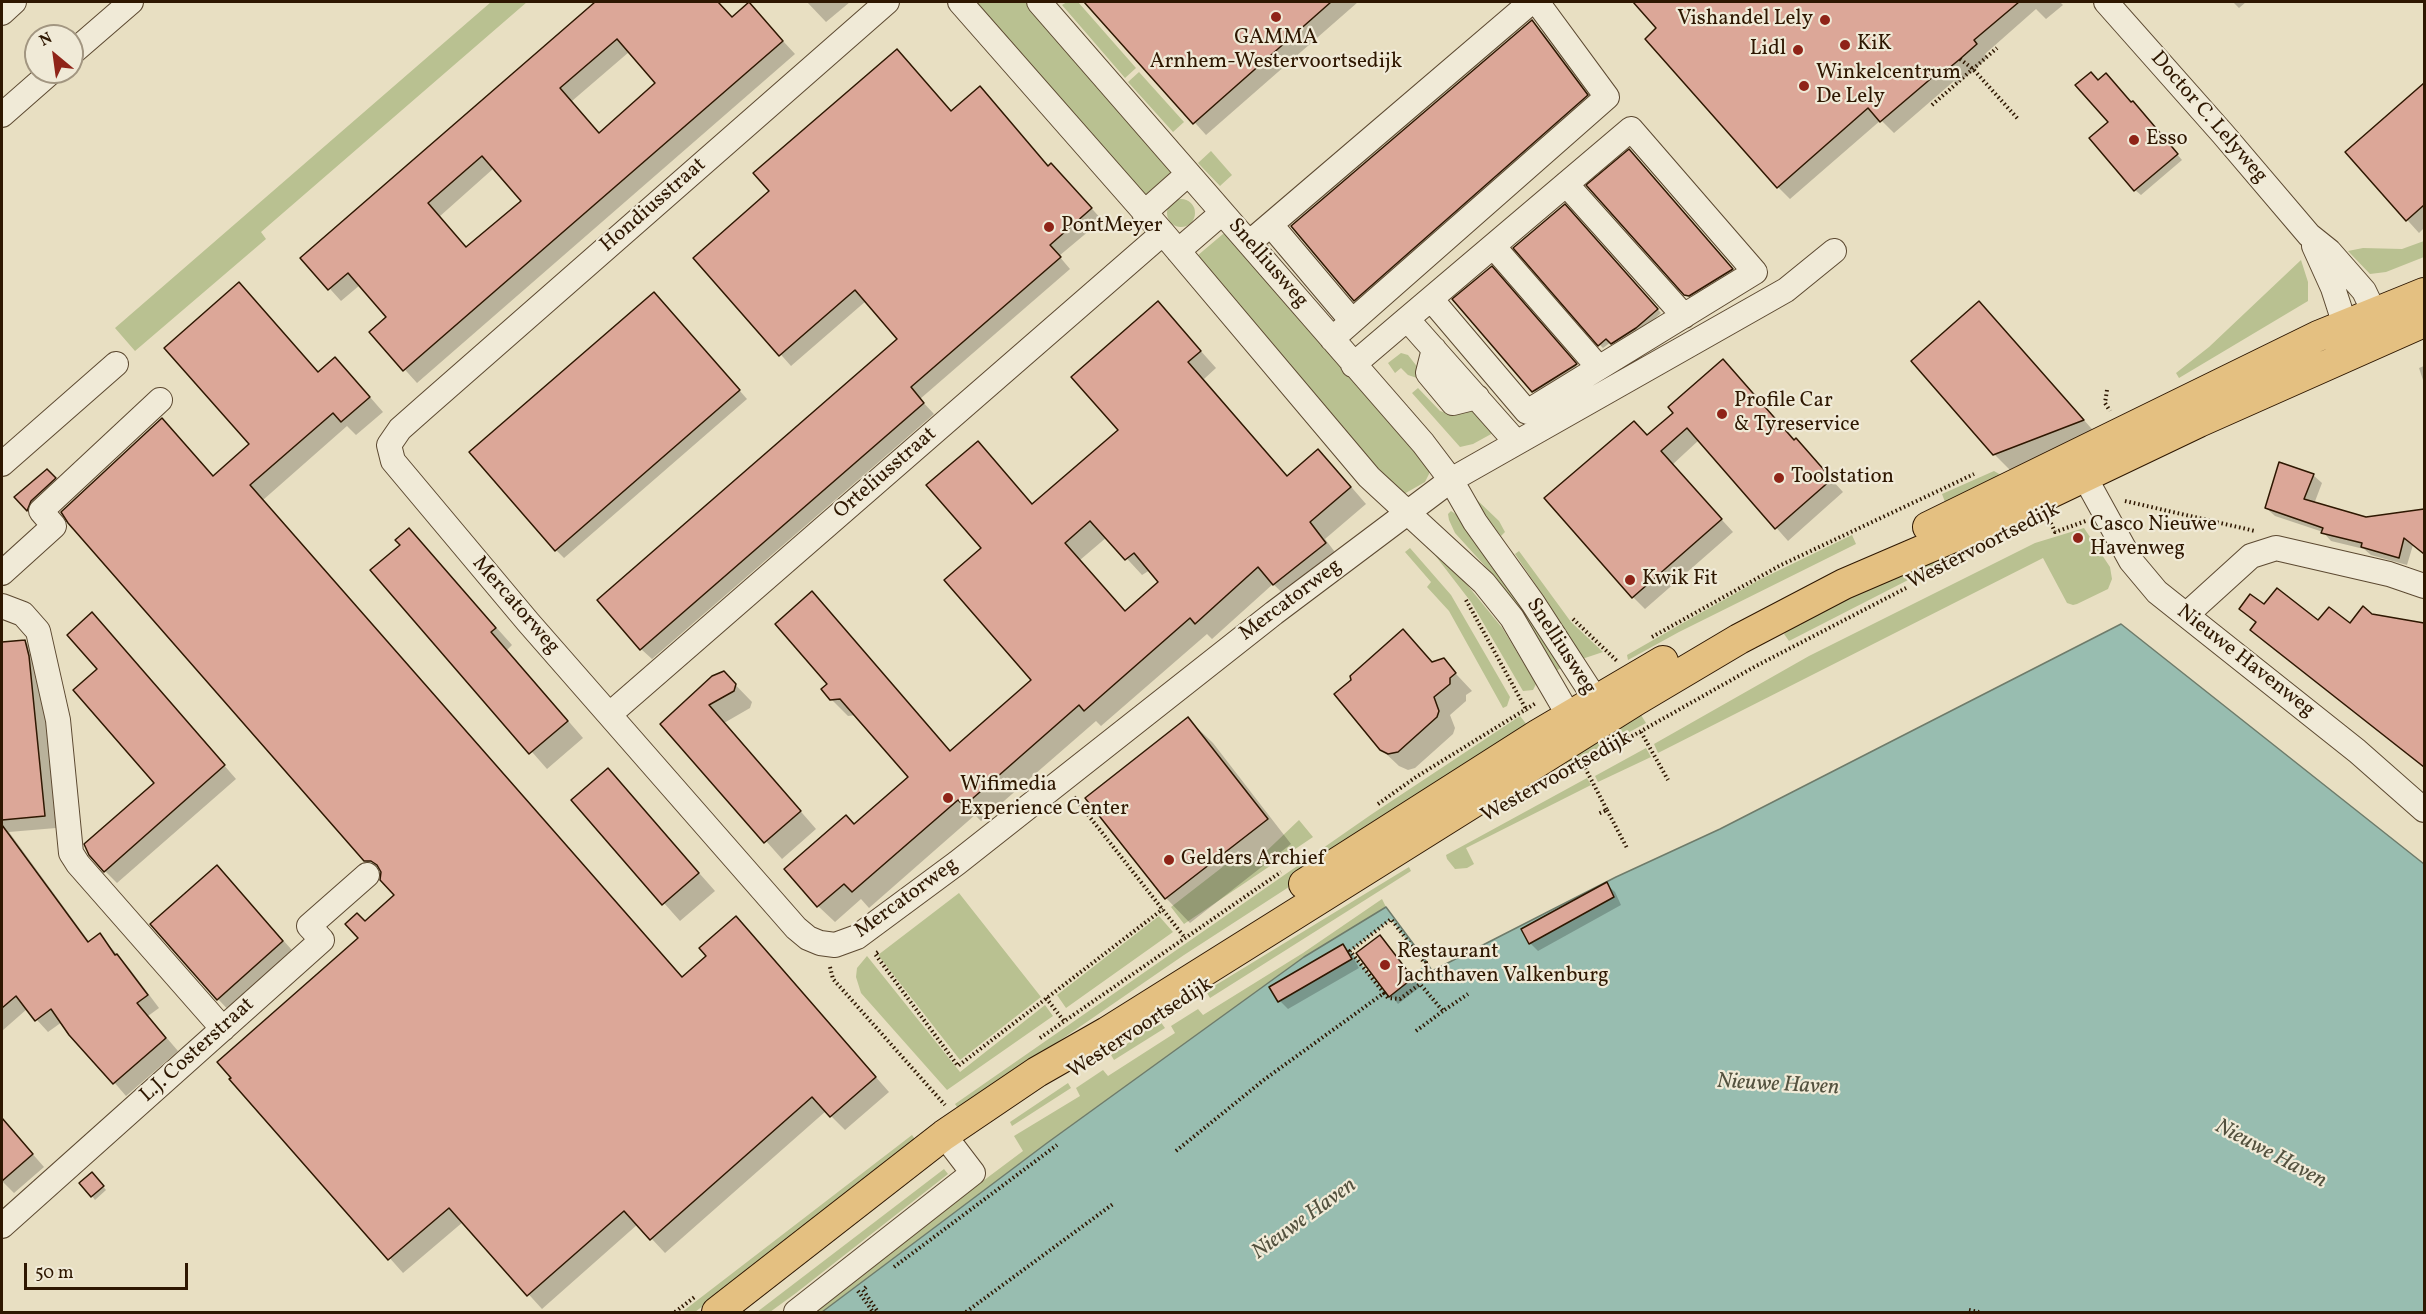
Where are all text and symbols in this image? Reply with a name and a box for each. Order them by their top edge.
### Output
place label: Vishandel Lely [1677,7,1813,33]
marker: GAMMA Arnhem-Westervoortsedijk [1269,10,1283,24]
marker: Vishandel Lely [1818,13,1832,27]
north arrow [24,24,84,84]
place label: GAMMA Arnhem-Westervoortsedijk [1150,26,1402,76]
text: N [36,28,57,52]
place label: KiK [1857,32,1892,58]
place label: Lidl [1750,37,1786,63]
marker: KiK [1838,38,1852,52]
marker: Lidl [1791,43,1805,57]
street label: Doctor C. Lelyweg [2144,47,2272,189]
place label: Winkelcentrum De Lely [1816,61,1961,111]
marker: Winkelcentrum De Lely [1797,79,1811,93]
place label: Esso [2146,127,2188,153]
marker: Esso [2127,133,2141,147]
street label: Hondiusstraat [596,153,712,259]
place label: PontMeyer [1061,214,1163,240]
street label: Snelliusweg [1221,214,1313,314]
marker: PontMeyer [1042,220,1056,234]
place label: Profile Car & Tyreservice [1734,389,1860,439]
marker: Profile Car & Tyreservice [1715,407,1729,421]
street label: Orteliusstraat [829,423,943,525]
place label: Toolstation [1791,465,1894,491]
marker: Toolstation [1772,471,1786,485]
street label: Westervoortsedijk [1903,498,2065,596]
place label: Casco Nieuwe Havenweg [2090,513,2217,563]
marker: Casco Nieuwe Havenweg [2071,531,2085,545]
street label: Mercatorweg [466,552,564,660]
street label: Mercatorweg [1235,554,1347,648]
place label: Kwik Fit [1642,567,1718,593]
marker: Kwik Fit [1623,573,1637,587]
street label: Snelliusweg [1519,594,1601,700]
street label: Nieuwe Havenweg [2171,600,2319,724]
street label: Westervoortsedijk [1477,726,1637,830]
place label: Wifimedia Experience Center [960,773,1129,823]
marker: Wifimedia Experience Center [941,791,955,805]
place label: Gelders Archief [1181,847,1325,873]
street label: Mercatorweg [851,853,963,945]
marker: Gelders Archief [1162,853,1176,867]
place label: Restaurant Jachthaven Valkenburg [1397,940,1609,990]
marker: Restaurant Jachthaven Valkenburg [1378,958,1392,972]
street label: Westervoortsedijk [1064,973,1218,1085]
street label: L.J. Costerstraat [136,993,260,1109]
water label: Nieuwe Haven [1716,1070,1840,1102]
water label: Nieuwe Haven [2210,1115,2330,1195]
water label: Nieuwe Haven [1248,1173,1362,1267]
scale bar [27,1251,190,1289]
text: 50 m [35,1261,74,1286]

